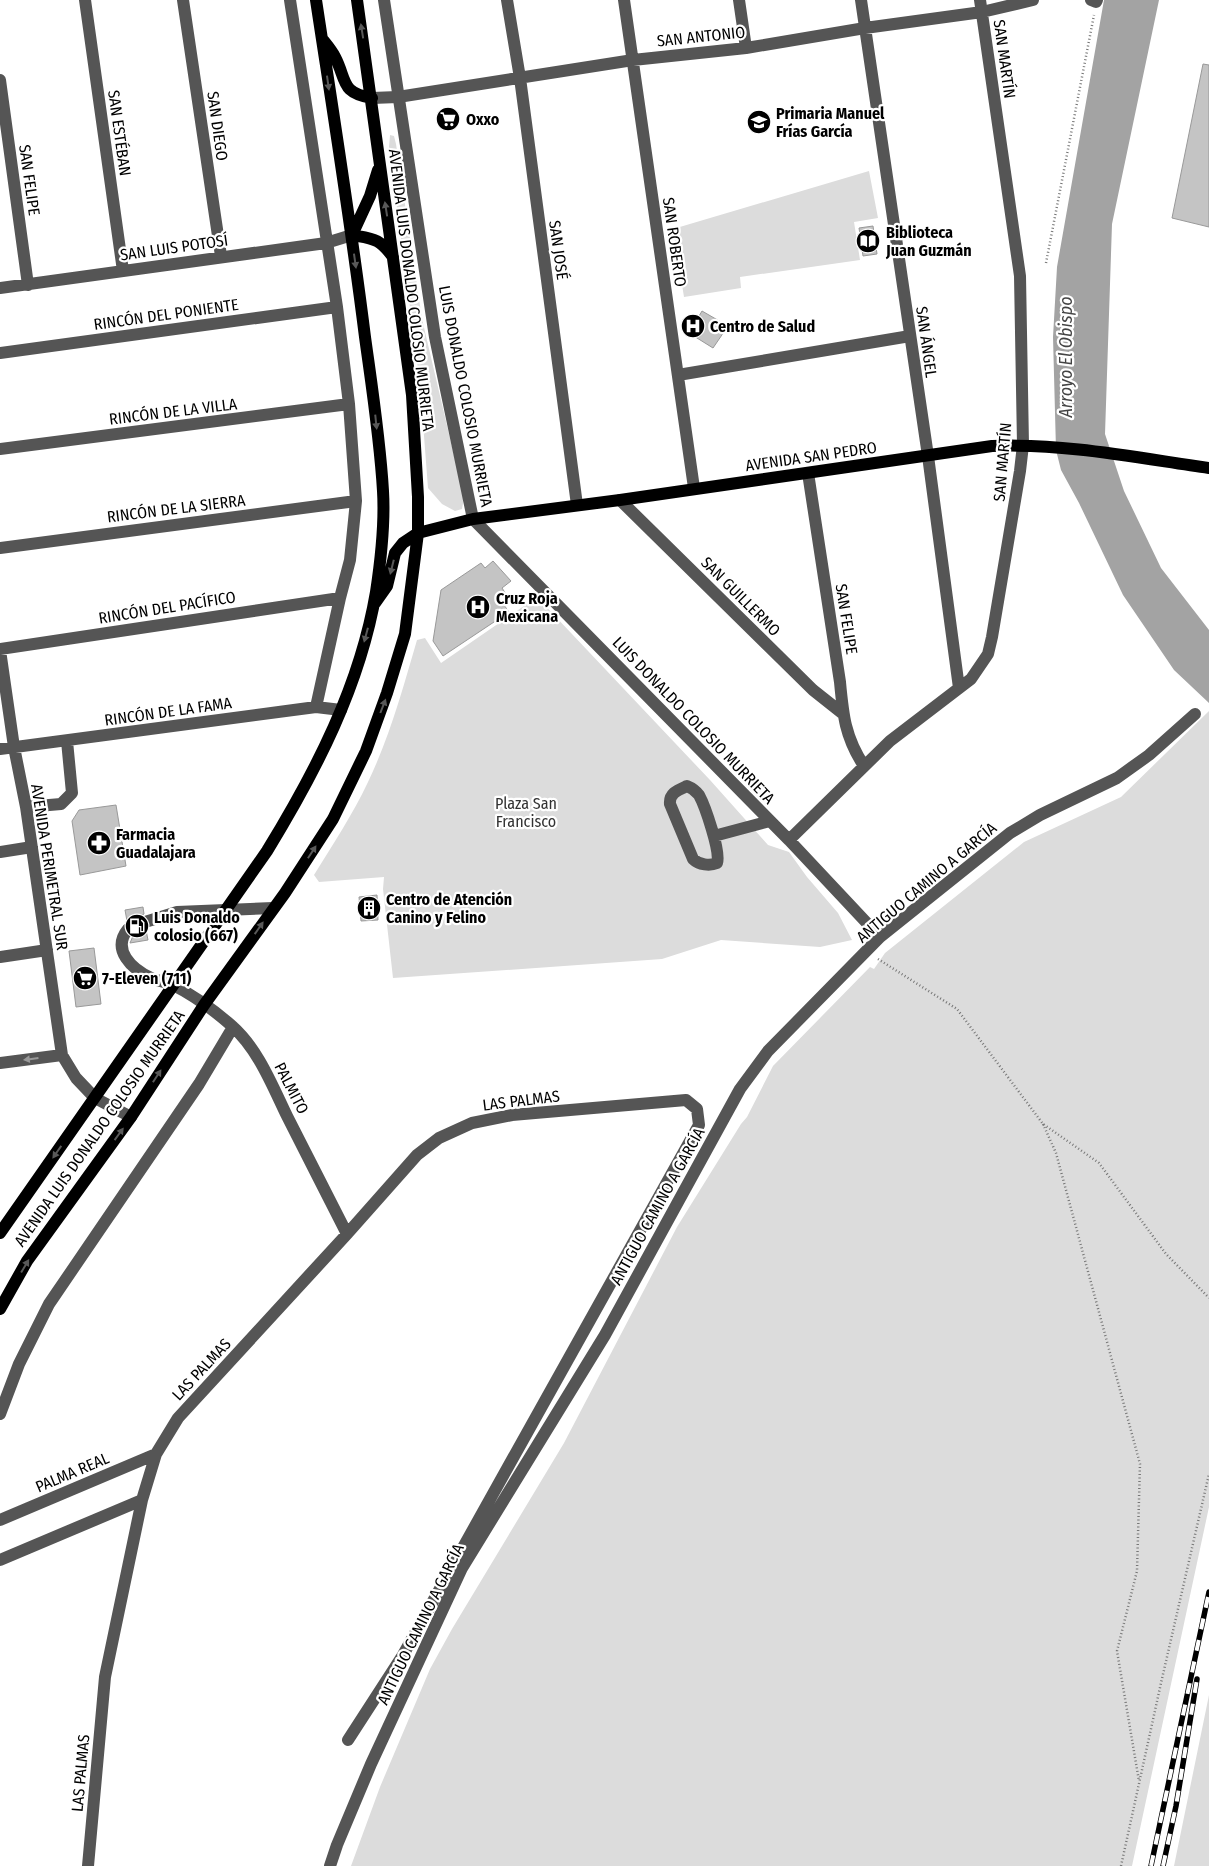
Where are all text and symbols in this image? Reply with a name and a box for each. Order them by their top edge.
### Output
street label: SAN MARTÍN [990,19,1019,100]
one-way arrow [357,22,365,38]
street label: SAN ANTONIO [656,22,746,51]
one-way arrow [325,75,333,91]
street label: SAN ESTÉBAN [104,89,135,177]
street label: SAN DIEGO [203,90,232,162]
place label: Primaria Manuel Frías García [776,104,885,141]
supermarket icon: Oxxo [435,106,461,132]
school or university icon: Primaria Manuel Frías García [746,109,772,135]
place label: Oxxo [466,110,500,129]
street label: SAN FELIPE [15,143,44,217]
street label: AVENIDA LUIS DONALDO COLOSIO MURRIETA [385,148,438,433]
street label: SAN ROBERTO [659,196,690,288]
one-way arrow [382,201,390,217]
street label: SAN JOSÉ [545,219,572,281]
place label: Biblioteca Juan Guzmán [885,223,972,260]
library icon: Biblioteca Juan Guzmán [855,228,881,254]
street label: SAN LUIS POTOSÍ [119,231,229,264]
one-way arrow [352,253,360,269]
street label: LUIS DONALDO COLOSIO MURRIETA [435,284,496,509]
street label: RINCÓN DEL PONIENTE [92,295,240,334]
water label: Arroyo El Obispo [1055,296,1077,419]
street label: SAN ÁNGEL [912,305,941,379]
hospital icon: Centro de Salud [680,313,706,339]
place label: Centro de Salud [710,317,815,336]
street label: RINCÓN DE LA VILLA [108,394,239,429]
one-way arrow [372,414,380,430]
street label: SAN MARTÍN [990,422,1015,502]
street label: AVENIDA SAN PEDRO [744,438,878,475]
street label: RINCÓN DE LA SIERRA [106,491,247,526]
street label: SAN GUILLERMO [697,553,784,640]
one-way arrow [388,559,396,574]
street label: SAN FELIPE [832,582,861,656]
street label: RINCÓN DEL PACÍFICO [97,587,237,628]
place label: Cruz Roja Mexicana [496,589,558,626]
hospital icon: Cruz Roja Mexicana [465,594,491,620]
one-way arrow [361,628,369,643]
street label: LUIS DONALDO COLOSIO MURRIETA [609,633,779,808]
street label: RINCÓN DE LA FAMA [103,693,233,730]
one-way arrow [379,698,387,713]
street label: AVENIDA PERIMETRAL SUR [27,783,72,952]
park label: Plaza San Francisco [495,794,557,831]
street label: ANTIGUO CAMINO A GARCÍA [852,818,1001,946]
place label: Farmacia Guadalajara [116,825,196,862]
pharmacy icon: Farmacia Guadalajara [86,830,112,856]
one-way arrow [307,845,317,858]
place label: Centro de Atención Canino y Felino [386,890,512,927]
building icon: Centro de Atención Canino y Felino [356,895,382,921]
place label: Luis Donaldo colosio (667) [154,908,240,945]
fuel station icon: Luis Donaldo colosio (667) [124,913,150,939]
one-way arrow [254,921,264,934]
supermarket icon: 7-Eleven (711) [72,965,98,991]
place label: 7-Eleven (711) [102,969,192,988]
street label: AVENIDA LUIS DONALDO COLOSIO MURRIETA [10,1006,189,1250]
one-way arrow [23,1055,39,1063]
street label: PALMITO [271,1059,313,1117]
one-way arrow [153,1070,162,1083]
street label: LAS PALMAS [481,1086,561,1115]
street label: ANTIGUO CAMINO A GARCÍA [606,1124,709,1288]
one-way arrow [114,1127,124,1141]
one-way arrow [52,1146,62,1159]
one-way arrow [20,1260,29,1273]
street label: LAS PALMAS [168,1334,235,1404]
street label: PALMA REAL [33,1448,112,1496]
street label: ANTIGUO CAMINO A GARCÍA [373,1540,468,1708]
street label: LAS PALMAS [68,1733,93,1813]

